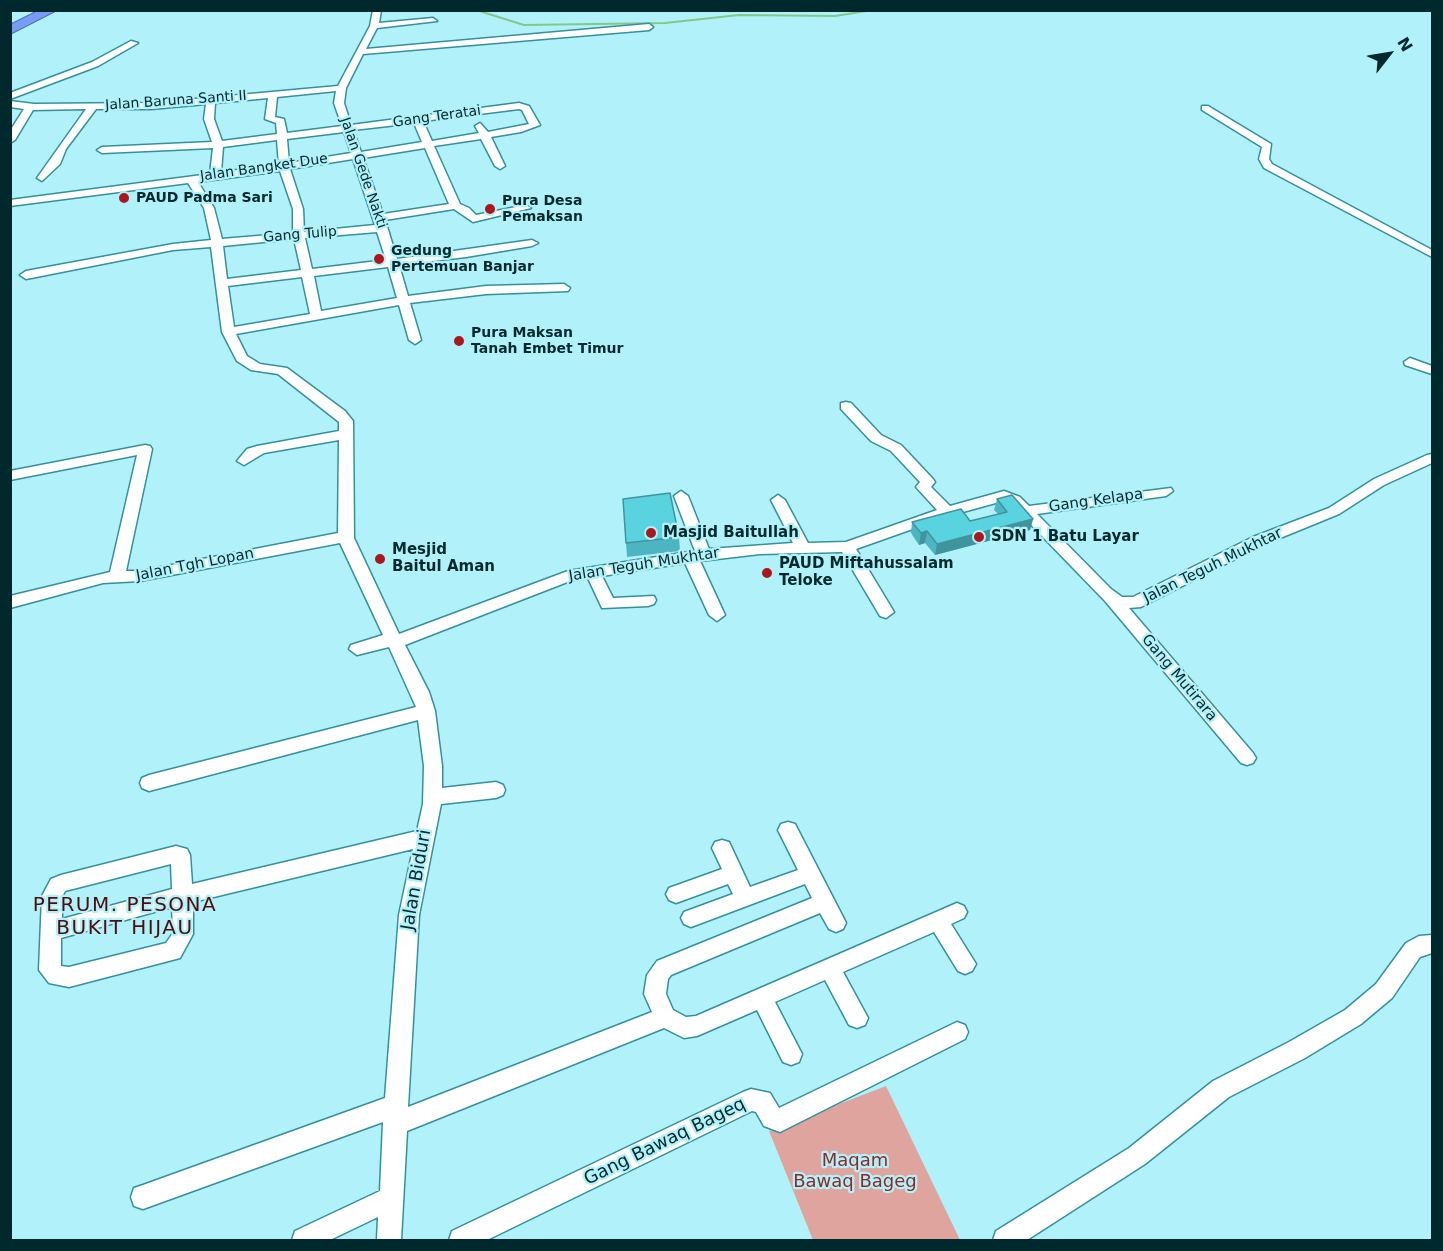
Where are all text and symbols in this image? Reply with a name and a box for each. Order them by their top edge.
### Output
north arrow [1359,24,1419,84]
text: N [1393,34,1416,55]
street label: Jalan Baruna Santi II [105,88,247,114]
street label: Gang Teratai [392,103,482,131]
street label: Jalan Gede Nakti [336,115,390,231]
street label: Jalan Bangket Due [199,151,329,185]
place label: PAUD Padma Sari [136,190,273,206]
marker: PAUD Padma Sari [117,191,131,205]
place label: Pura Desa Pemaksan [502,193,583,226]
marker: Pura Desa Pemaksan [483,202,497,216]
street label: Gang Tulip [263,223,337,247]
place label: Gedung Pertemuan Banjar [391,243,534,276]
marker: Gedung Pertemuan Banjar [372,252,386,266]
place label: Pura Maksan Tanah Embet Timur [471,325,623,358]
marker: Pura Maksan Tanah Embet Timur [452,334,466,348]
street label: Gang Kelapa [1048,485,1144,517]
place label: Masjid Baitullah [663,524,799,542]
street label: Jalan Teguh Mukhtar [1141,525,1285,607]
marker: Masjid Baitullah [644,526,658,540]
place label: SDN 1 Batu Layar [991,528,1139,546]
marker: SDN 1 Batu Layar [972,530,986,544]
place label: Mesjid Baitul Aman [392,541,495,576]
street label: Jalan Teguh Mukhtar [567,544,721,586]
street label: Jalan Tgh Lopan [135,545,255,585]
marker: Mesjid Baitul Aman [373,552,387,566]
place label: PAUD Miftahussalam Teloke [779,555,954,590]
marker: PAUD Miftahussalam Teloke [760,566,774,580]
street label: Gang Mutirara [1137,631,1221,725]
street label: Jalan Biduri [398,828,436,932]
district label: PERUM. PESONA BUKIT HIJAU [33,894,217,941]
street label: Gang Bawaq Bageq [581,1093,749,1191]
park label: Maqam Bawaq Bageg [793,1150,917,1192]

